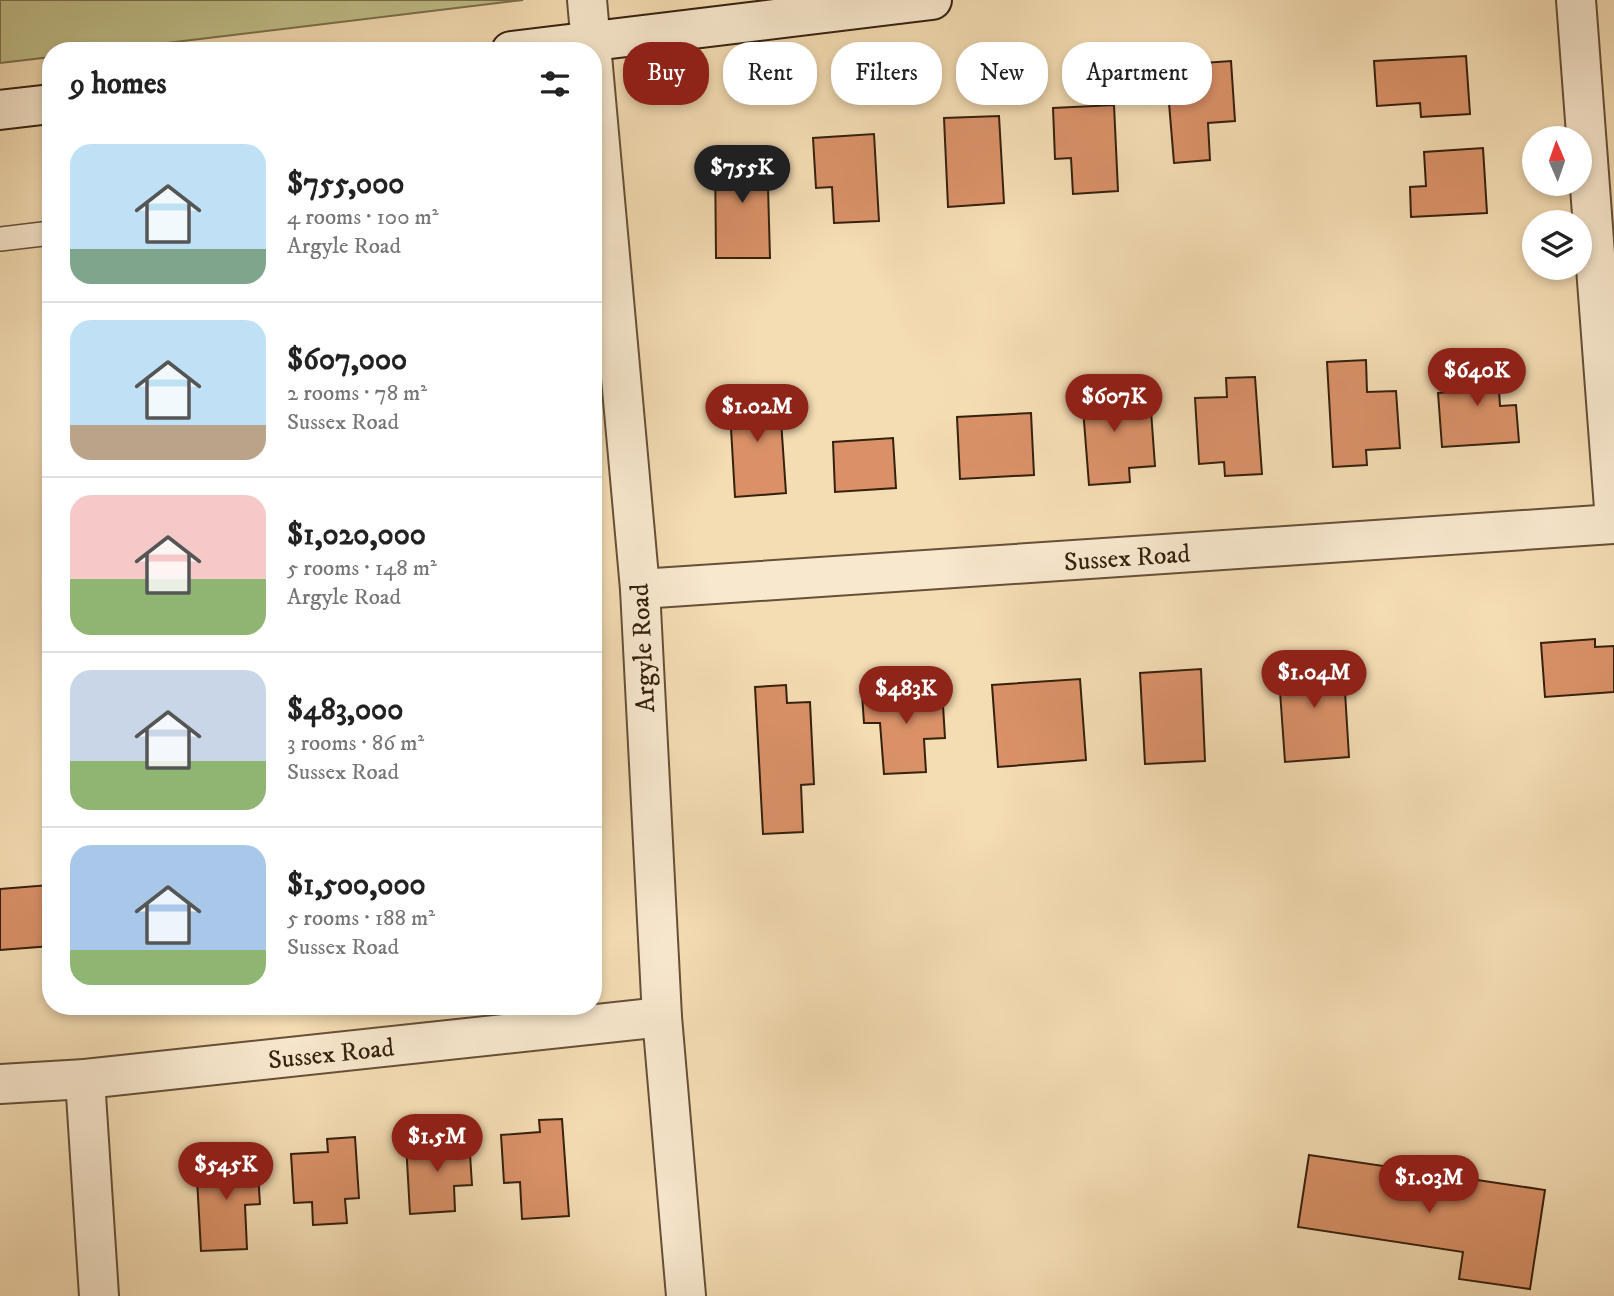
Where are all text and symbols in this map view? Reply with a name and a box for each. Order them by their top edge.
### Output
chip: Buy [623,42,709,105]
chip: Rent [723,42,817,105]
chip: Filters [831,42,942,105]
chip: New [956,42,1048,105]
chip: Apartment [1062,42,1212,105]
icon: filters [536,65,574,103]
text: 9 homes [70,66,167,103]
north arrow [1522,126,1592,196]
map controls [1522,126,1592,280]
pin: $755K [693,146,791,205]
text: $755K [710,153,774,182]
text: $755,000 [287,166,404,203]
icon: home [126,172,210,256]
text: 4 rooms · 100 m² [287,203,439,232]
button: layers [1522,210,1592,280]
text: Argyle Road [287,232,401,261]
text: $607,000 [287,342,407,379]
icon: home [126,348,210,432]
pin: $640K [1428,348,1526,408]
text: $640K [1444,356,1510,385]
pin: $607K [1065,374,1163,434]
text: 2 rooms · 78 m² [287,379,427,408]
text: $607K [1081,382,1147,411]
pin: $1.02M [700,384,814,444]
text: $1.02M [721,392,793,421]
text: Sussex Road [287,408,399,437]
text: $1,020,000 [287,517,426,554]
icon: home [126,523,210,607]
street label: Sussex Road [1063,538,1191,579]
text: 5 rooms · 148 m² [287,554,437,583]
text: Argyle Road [287,583,401,612]
street label: Argyle Road [624,583,663,713]
pin: $1.04M [1257,650,1371,710]
text: $1.04M [1277,658,1351,687]
pin: $483K [857,666,955,726]
text: $483K [875,674,937,703]
text: $483,000 [287,692,403,729]
icon: home [126,698,210,782]
text: 3 rooms · 86 m² [287,729,424,758]
text: Sussex Road [287,758,399,787]
text: $1,500,000 [287,867,426,904]
icon: home [126,873,210,957]
text: 5 rooms · 188 m² [287,904,435,933]
text: Sussex Road [287,933,399,962]
street label: Sussex Road [267,1031,396,1078]
pin: $1.5M [388,1114,486,1174]
text: $1.5M [408,1122,466,1151]
pin: $545K [177,1142,275,1202]
text: $545K [194,1150,258,1179]
pin: $1.03M [1372,1156,1486,1215]
text: $1.03M [1395,1163,1463,1192]

